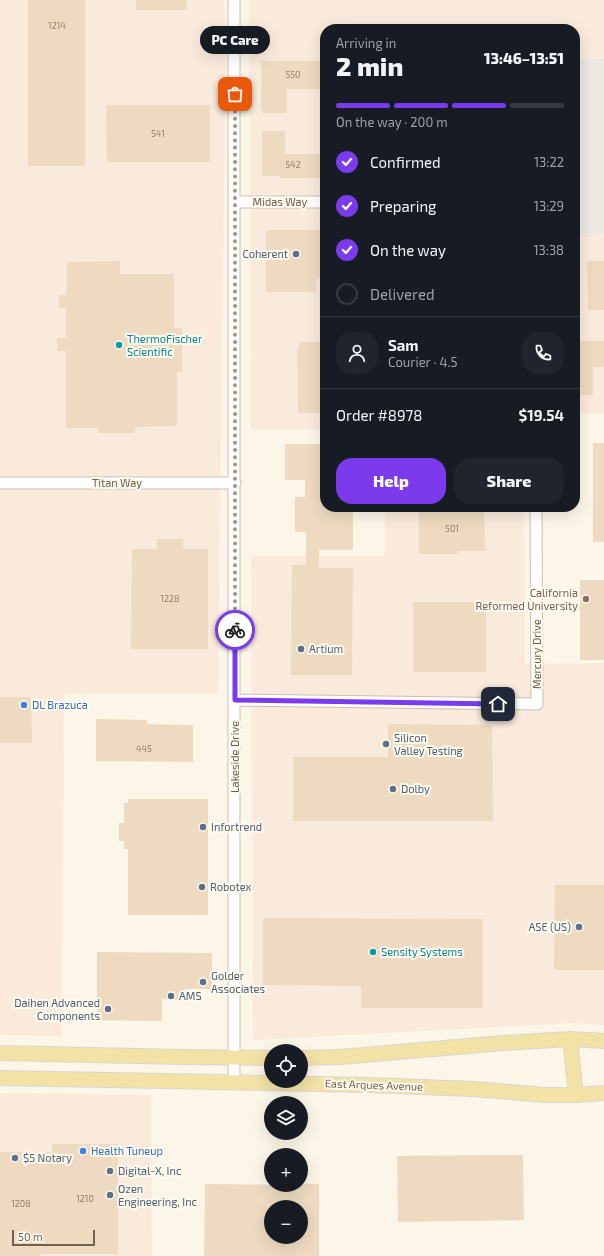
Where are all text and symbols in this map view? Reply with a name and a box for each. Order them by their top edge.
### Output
house number: 1214 [48,20,66,31]
callout: PC Care [200,26,270,54]
text: PC Care [211,32,259,48]
text: Arriving in [336,35,396,51]
text: 13:46–13:51 [484,49,564,67]
text: 2 min [336,50,403,81]
house number: 550 [285,69,301,80]
pin [218,77,252,111]
icon: bag [224,83,246,105]
text: On the way · 200 m [336,114,448,130]
house number: 541 [151,128,165,139]
icon: check [336,151,358,173]
text: Confirmed [370,153,441,171]
text: 13:22 [534,154,564,170]
house number: 542 [285,159,301,170]
street label: Midas Way [253,195,308,208]
icon: check [336,195,358,217]
text: Preparing [370,197,436,215]
text: 13:29 [534,198,564,214]
icon: check [336,239,358,261]
text: On the way [370,241,446,259]
text: 13:38 [533,242,564,258]
place label: Coherent [242,247,288,260]
marker: Coherent [291,249,301,259]
text: Delivered [370,285,435,303]
place label: ThermoFischer Scientific [127,332,203,358]
button: person [336,332,378,374]
button: phone [522,332,564,374]
text: Sam [388,336,419,354]
marker: ThermoFischer Scientific [114,340,124,350]
text: Courier · 4.5 [388,354,457,370]
text: Order #8978 [336,406,422,424]
text: $19.54 [518,406,564,424]
button: Help [336,458,446,504]
button: Share [454,458,564,504]
street label: Titan Way [92,476,142,489]
house number: 501 [445,523,459,534]
place label: California Reformed University [475,586,578,612]
house number: 1228 [160,593,180,604]
marker: California Reformed University [581,594,591,604]
courier [215,610,255,650]
icon: bike [224,619,246,641]
street label: Mercury Drive [530,619,543,689]
place label: Artium [309,642,343,655]
marker: Artium [296,644,306,654]
pin [481,687,515,721]
icon: home [487,693,509,715]
place label: DL Brazuca [32,698,88,711]
marker: DL Brazuca [19,700,29,710]
street label: Lakeside Drive [228,721,241,793]
place label: Silicon Valley Testing [394,731,463,757]
marker: Silicon Valley Testing [381,739,391,749]
house number: 445 [136,743,152,754]
place label: Dolby [401,782,430,795]
marker: Dolby [388,784,398,794]
place label: Infortrend [211,820,262,833]
marker: Infortrend [198,822,208,832]
place label: Robotex [210,880,252,893]
marker: Robotex [197,882,207,892]
place label: ASE (US) [528,920,571,933]
marker: ASE (US) [574,922,584,932]
place label: Sensity Systems [381,945,463,958]
marker: Sensity Systems [368,947,378,957]
place label: Golder Associates [211,969,266,995]
marker: Golder Associates [198,977,208,987]
place label: AMS [179,989,202,1002]
marker: AMS [166,991,176,1001]
place label: Daihen Advanced Components [14,996,100,1022]
marker: Daihen Advanced Components [103,1004,113,1014]
map controls [264,1044,308,1244]
button: locate [264,1044,308,1088]
street label: East Arques Avenue [325,1076,423,1093]
button: layers [264,1096,308,1140]
place label: Health Tuneup [91,1144,163,1157]
marker: Health Tuneup [78,1146,88,1156]
button: + [264,1148,308,1192]
place label: $5 Notary [23,1151,72,1164]
marker: $5 Notary [10,1153,20,1163]
place label: Digital-X, Inc [118,1164,181,1177]
marker: Digital-X, Inc [105,1166,115,1176]
place label: Ozen Engineering, Inc [118,1182,197,1208]
marker: Ozen Engineering, Inc [105,1190,115,1200]
house number: 1210 [76,1193,94,1204]
house number: 1208 [11,1198,31,1209]
button: − [264,1200,308,1244]
scale bar [12,1228,95,1247]
text: 50 m [18,1230,43,1243]

